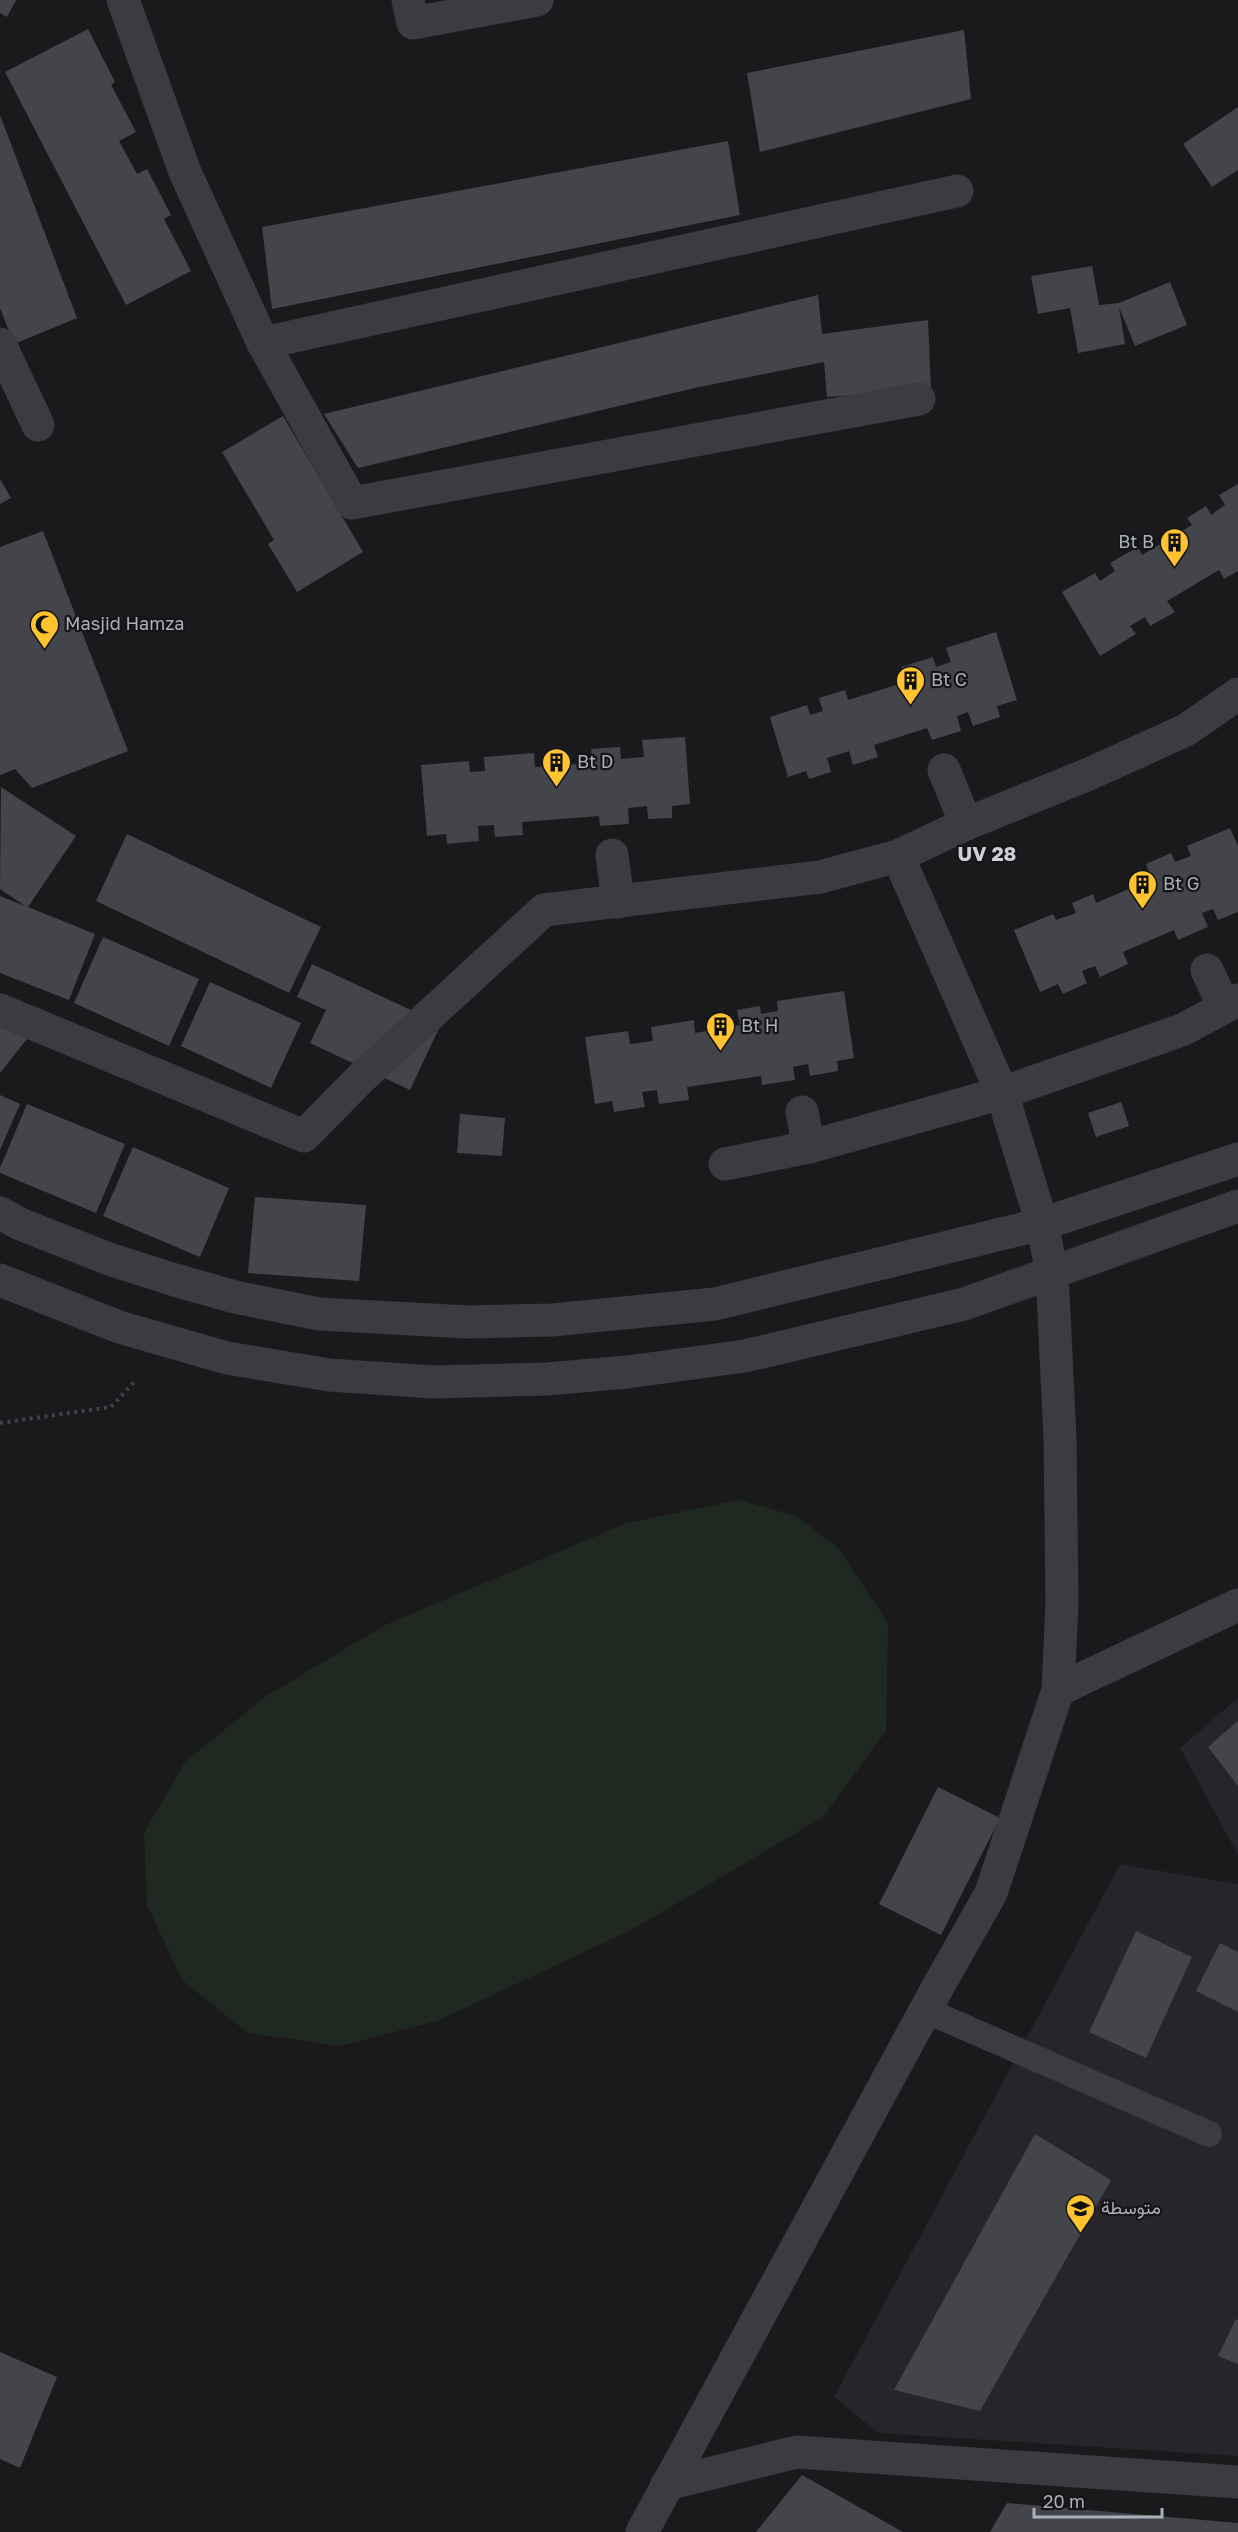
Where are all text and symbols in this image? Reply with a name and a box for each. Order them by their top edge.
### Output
building icon: Bt B [1159,526,1191,568]
place label: Bt B [1118,530,1154,552]
mosque icon: Masjid Hamza [28,608,60,650]
place label: Masjid Hamza [65,612,185,634]
building icon: Bt C [894,664,926,706]
place label: Bt C [931,668,967,690]
building icon: Bt D [540,746,572,788]
place label: Bt D [577,750,613,772]
district label: UV 28 [958,841,1016,865]
building icon: Bt G [1126,868,1158,910]
place label: Bt G [1163,872,1199,894]
building icon: Bt H [704,1010,736,1052]
place label: Bt H [741,1014,778,1036]
school or university icon: متوسطة [1064,2192,1096,2234]
place label: متوسطة [1101,2196,1161,2219]
scale bar [1034,2481,1162,2519]
text: 20 m [1043,2490,1085,2512]

